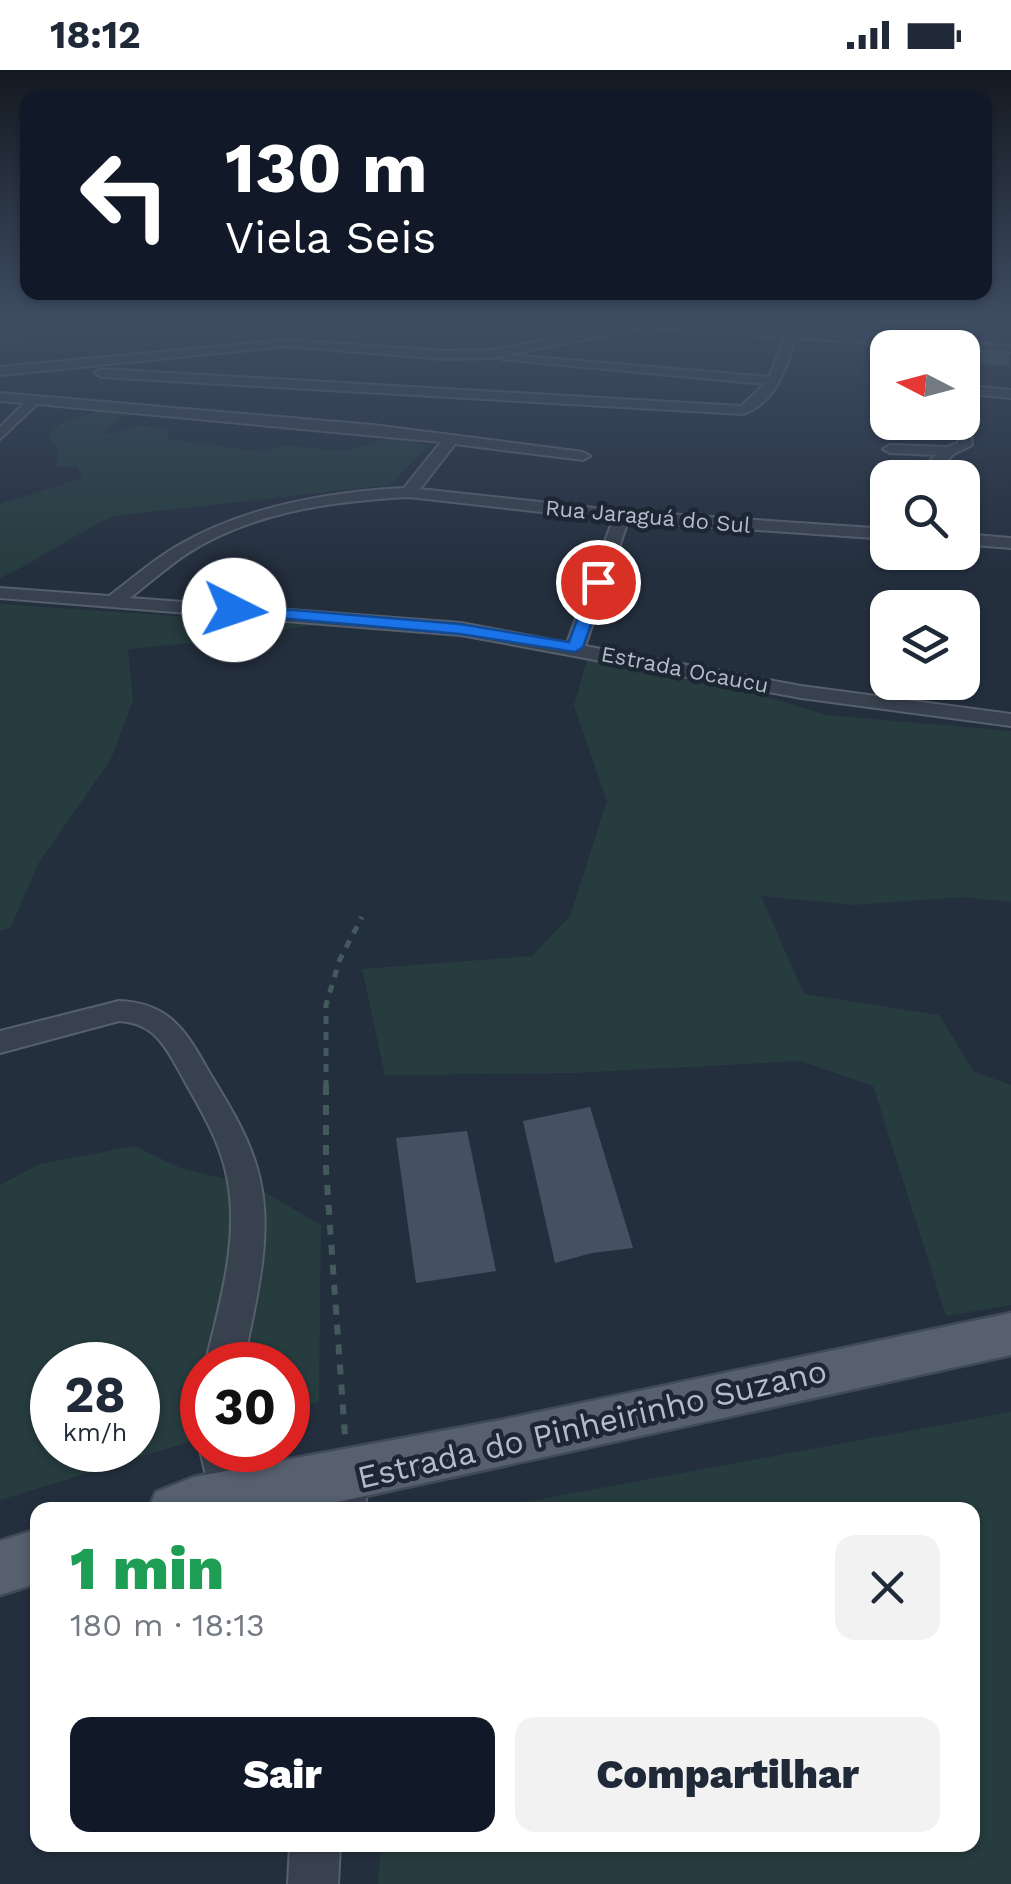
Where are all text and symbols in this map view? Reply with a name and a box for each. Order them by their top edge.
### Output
text: 18:12 [50,13,141,57]
text: 130 m [225,127,428,209]
icon: left [60,130,190,260]
text: Viela Seis [225,211,436,264]
north arrow [870,330,980,440]
map controls [870,330,980,700]
button: search [870,460,980,570]
street label: Rua Jaraguá do Sul [544,495,752,538]
pin [556,540,641,625]
icon: arrive [571,555,626,610]
position arrow [182,558,286,662]
button: layers [870,590,980,700]
street label: Estrada Ocaucu [599,641,771,698]
speed limit sign: 30 [180,1342,310,1472]
street label: Estrada do Pinheirinho Suzano [354,1351,830,1497]
text: 28 [64,1365,126,1424]
text: km/h [63,1418,127,1447]
text: 1 min [70,1533,224,1604]
button: close [835,1535,940,1640]
text: 180 m · 18:13 [70,1606,265,1644]
button: Sair [70,1717,495,1832]
button: Compartilhar [515,1717,940,1832]

